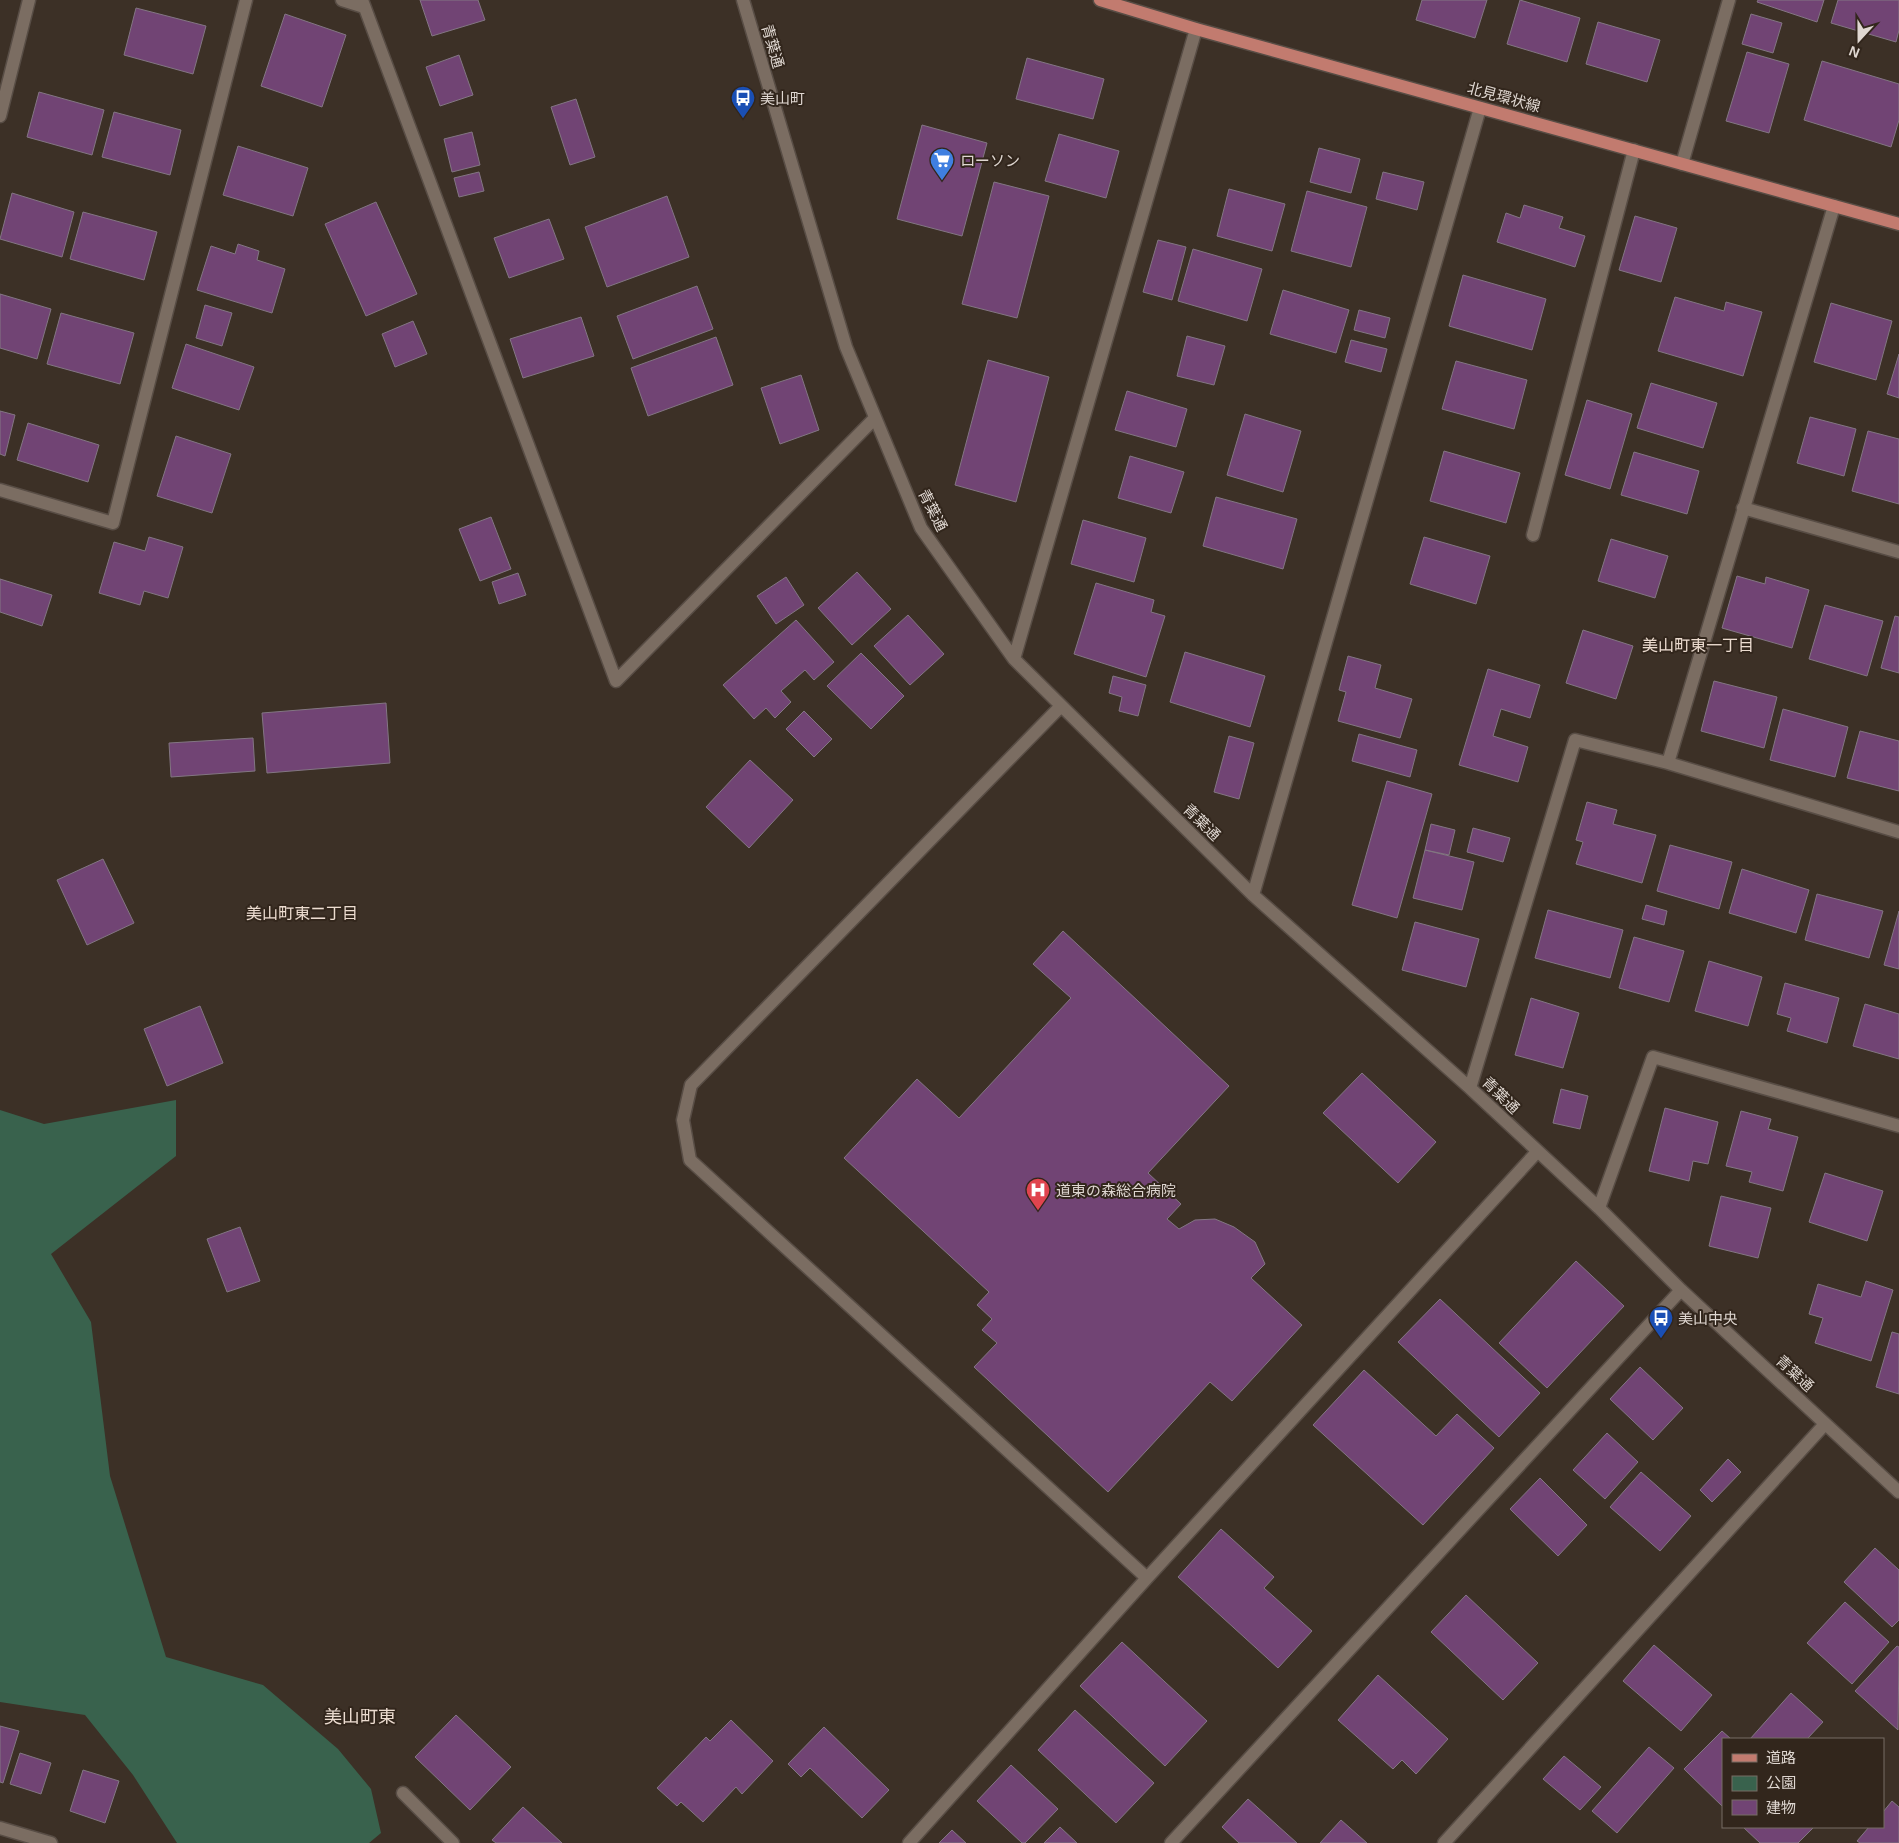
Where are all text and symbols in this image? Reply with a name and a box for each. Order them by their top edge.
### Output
north arrow [1834,15,1884,65]
street label: 青葉通 [759,22,787,70]
text: N [1847,43,1862,61]
street label: 北見環状線 [1466,79,1542,115]
bus stop icon: 美山町 [730,85,756,119]
place label: 美山町 [760,90,805,107]
supermarket icon: ローソン [929,147,955,181]
place label: ローソン [960,152,1020,169]
street label: 青葉通 [915,486,951,534]
district label: 美山町東一丁目 [1642,637,1754,654]
street label: 青葉通 [1180,800,1224,844]
district label: 美山町東二丁目 [246,905,358,922]
street label: 青葉通 [1479,1073,1523,1117]
hospital icon: 道東の森総合病院 [1025,1177,1051,1211]
place label: 道東の森総合病院 [1056,1182,1176,1199]
bus stop icon: 美山中央 [1648,1305,1674,1339]
place label: 美山中央 [1678,1310,1738,1327]
street label: 青葉通 [1773,1351,1817,1395]
district label: 美山町東 [324,1707,396,1727]
legend [1722,1738,1884,1828]
text: 道路 [1766,1749,1796,1766]
text: 公園 [1766,1774,1796,1791]
text: 建物 [1766,1799,1796,1816]

